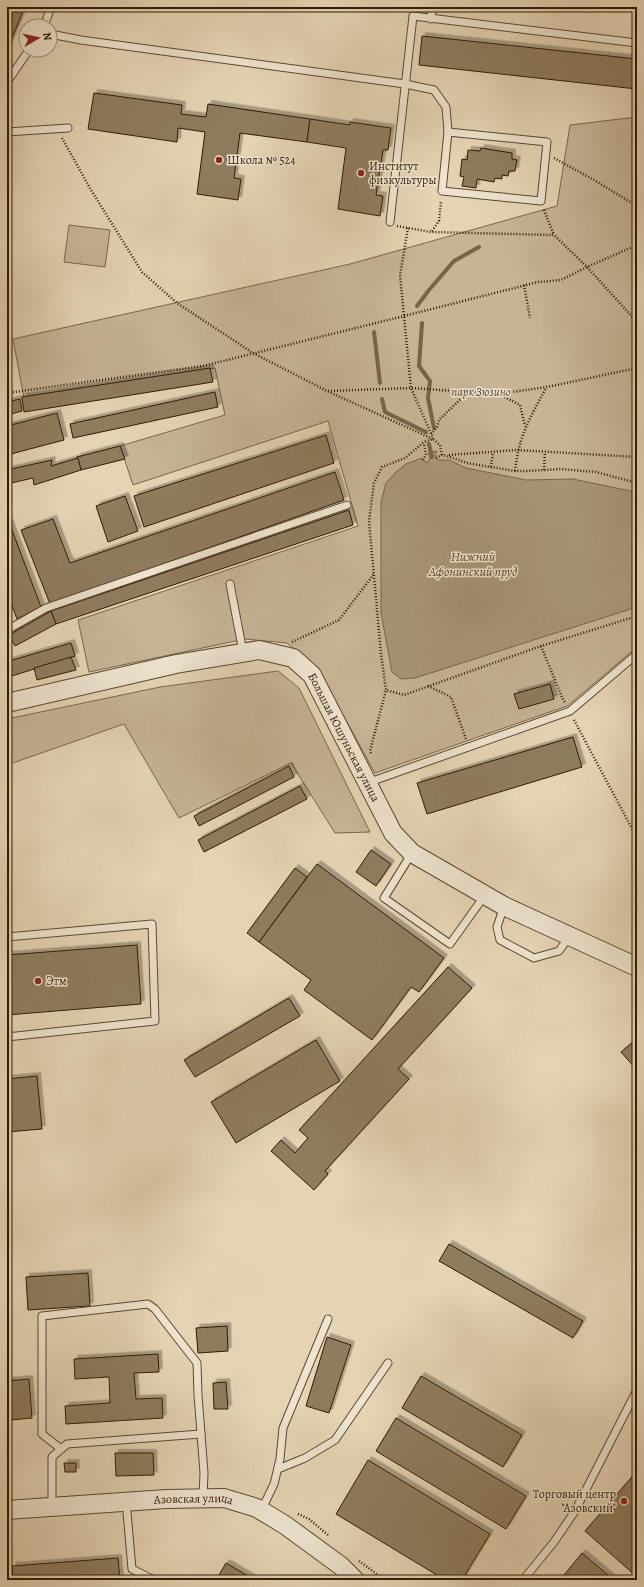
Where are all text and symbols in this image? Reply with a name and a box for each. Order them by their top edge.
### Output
north arrow [18,18,58,58]
text: N [39,31,55,42]
place label: Школа № 524 [227,152,296,168]
marker: Школа № 524 [214,155,224,165]
place label: Институт физкультуры [369,158,436,188]
marker: Институт физкультуры [356,168,366,178]
park label: парк Зюзино [451,384,511,400]
water label: Нижний Афонинский пруд [428,548,517,580]
street label: Большая Юшуньская улица [304,670,384,805]
place label: Этм [46,973,67,989]
marker: Этм [33,976,43,986]
place label: Торговый центр "Азовский" [533,1486,616,1516]
street label: Азовская улица [152,1490,236,1509]
marker: Торговый центр "Азовский" [619,1496,629,1506]

